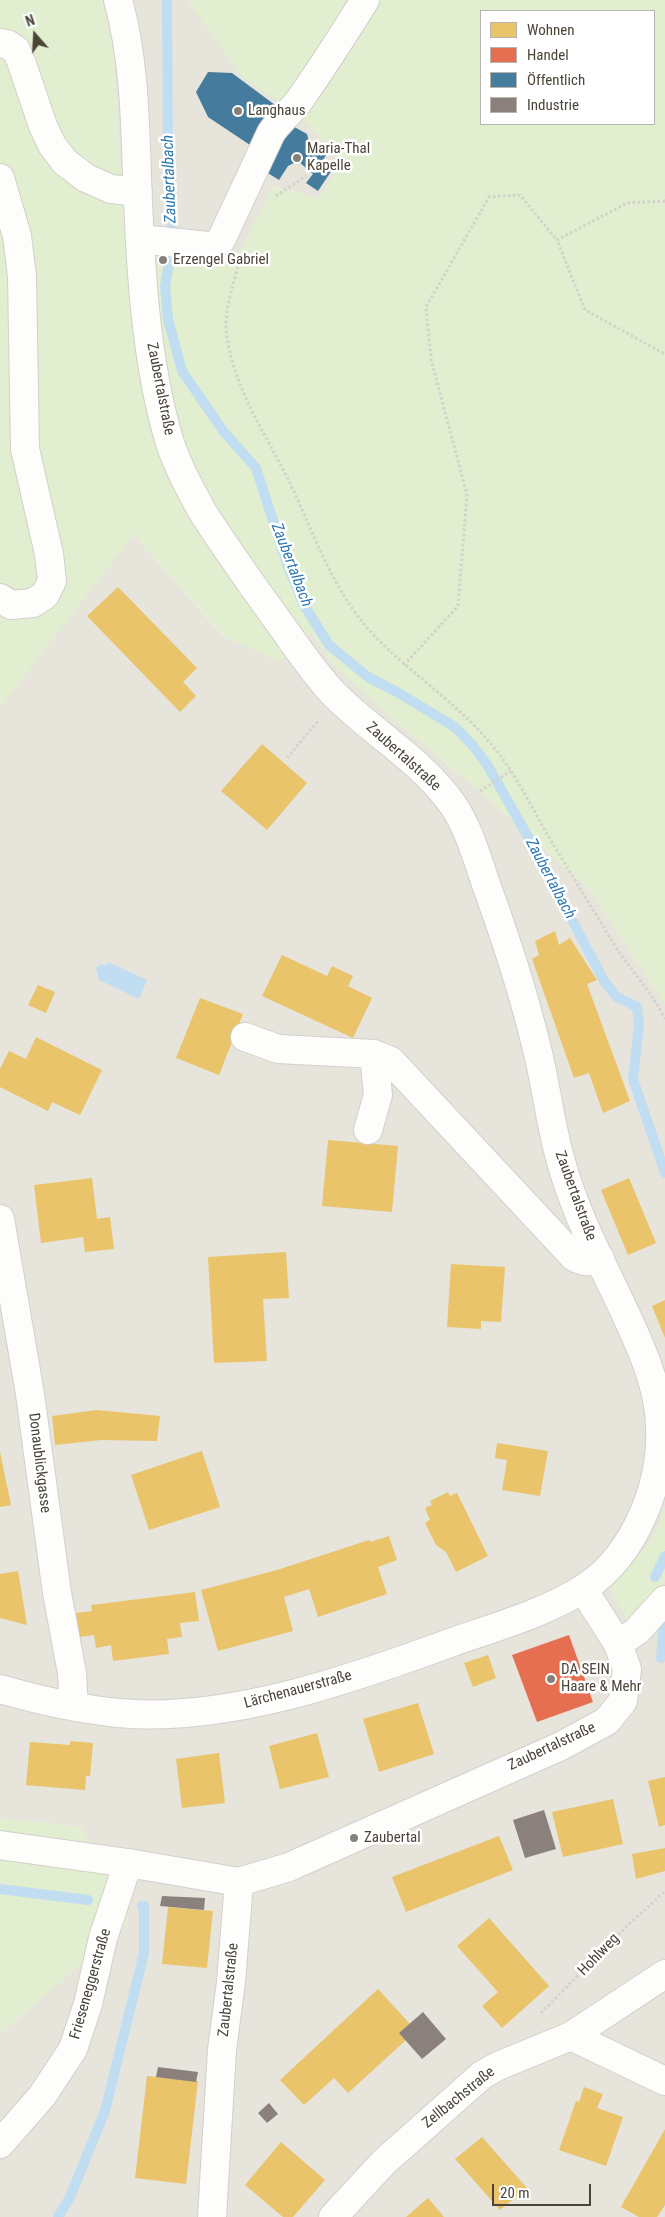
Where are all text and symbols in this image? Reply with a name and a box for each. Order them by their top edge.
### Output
north arrow [10,10,60,60]
legend [480,10,655,125]
text: N [23,12,37,30]
text: Wohnen [527,21,575,39]
text: Handel [527,46,569,64]
text: Öffentlich [527,71,585,89]
text: Industrie [527,96,579,114]
place label: Langhaus [248,102,306,120]
marker: Langhaus [232,105,244,117]
water label: Zaubertalbach [159,134,181,224]
place label: Maria-Thal Kapelle [307,140,370,175]
marker: Maria-Thal Kapelle [291,152,303,164]
place label: Erzengel Gabriel [173,251,269,269]
marker: Erzengel Gabriel [157,254,169,266]
street label: Zaubertalstraße [142,341,178,437]
water label: Zaubertalbach [266,520,316,610]
street label: Zaubertalstraße [362,719,444,795]
water label: Zaubertalbach [521,835,579,923]
street label: Zaubertalstraße [550,1149,600,1243]
street label: Donaublickgasse [24,1412,54,1514]
place label: DA SEIN Haare & Mehr [561,1661,641,1696]
street label: Lärchenauerstraße [242,1667,354,1713]
marker: DA SEIN Haare & Mehr [545,1673,557,1685]
street label: Zaubertalstraße [505,1719,599,1775]
place label: Zaubertal [364,1829,421,1847]
marker: Zaubertal [348,1832,360,1844]
street label: Frieseneggerstraße [67,1927,115,2041]
street label: Hohlweg [575,1930,623,1980]
street label: Zaubertalstraße [215,1942,243,2038]
street label: Zellbachstraße [419,2063,499,2133]
scale bar [495,2174,594,2206]
text: 20 m [500,2184,530,2202]

